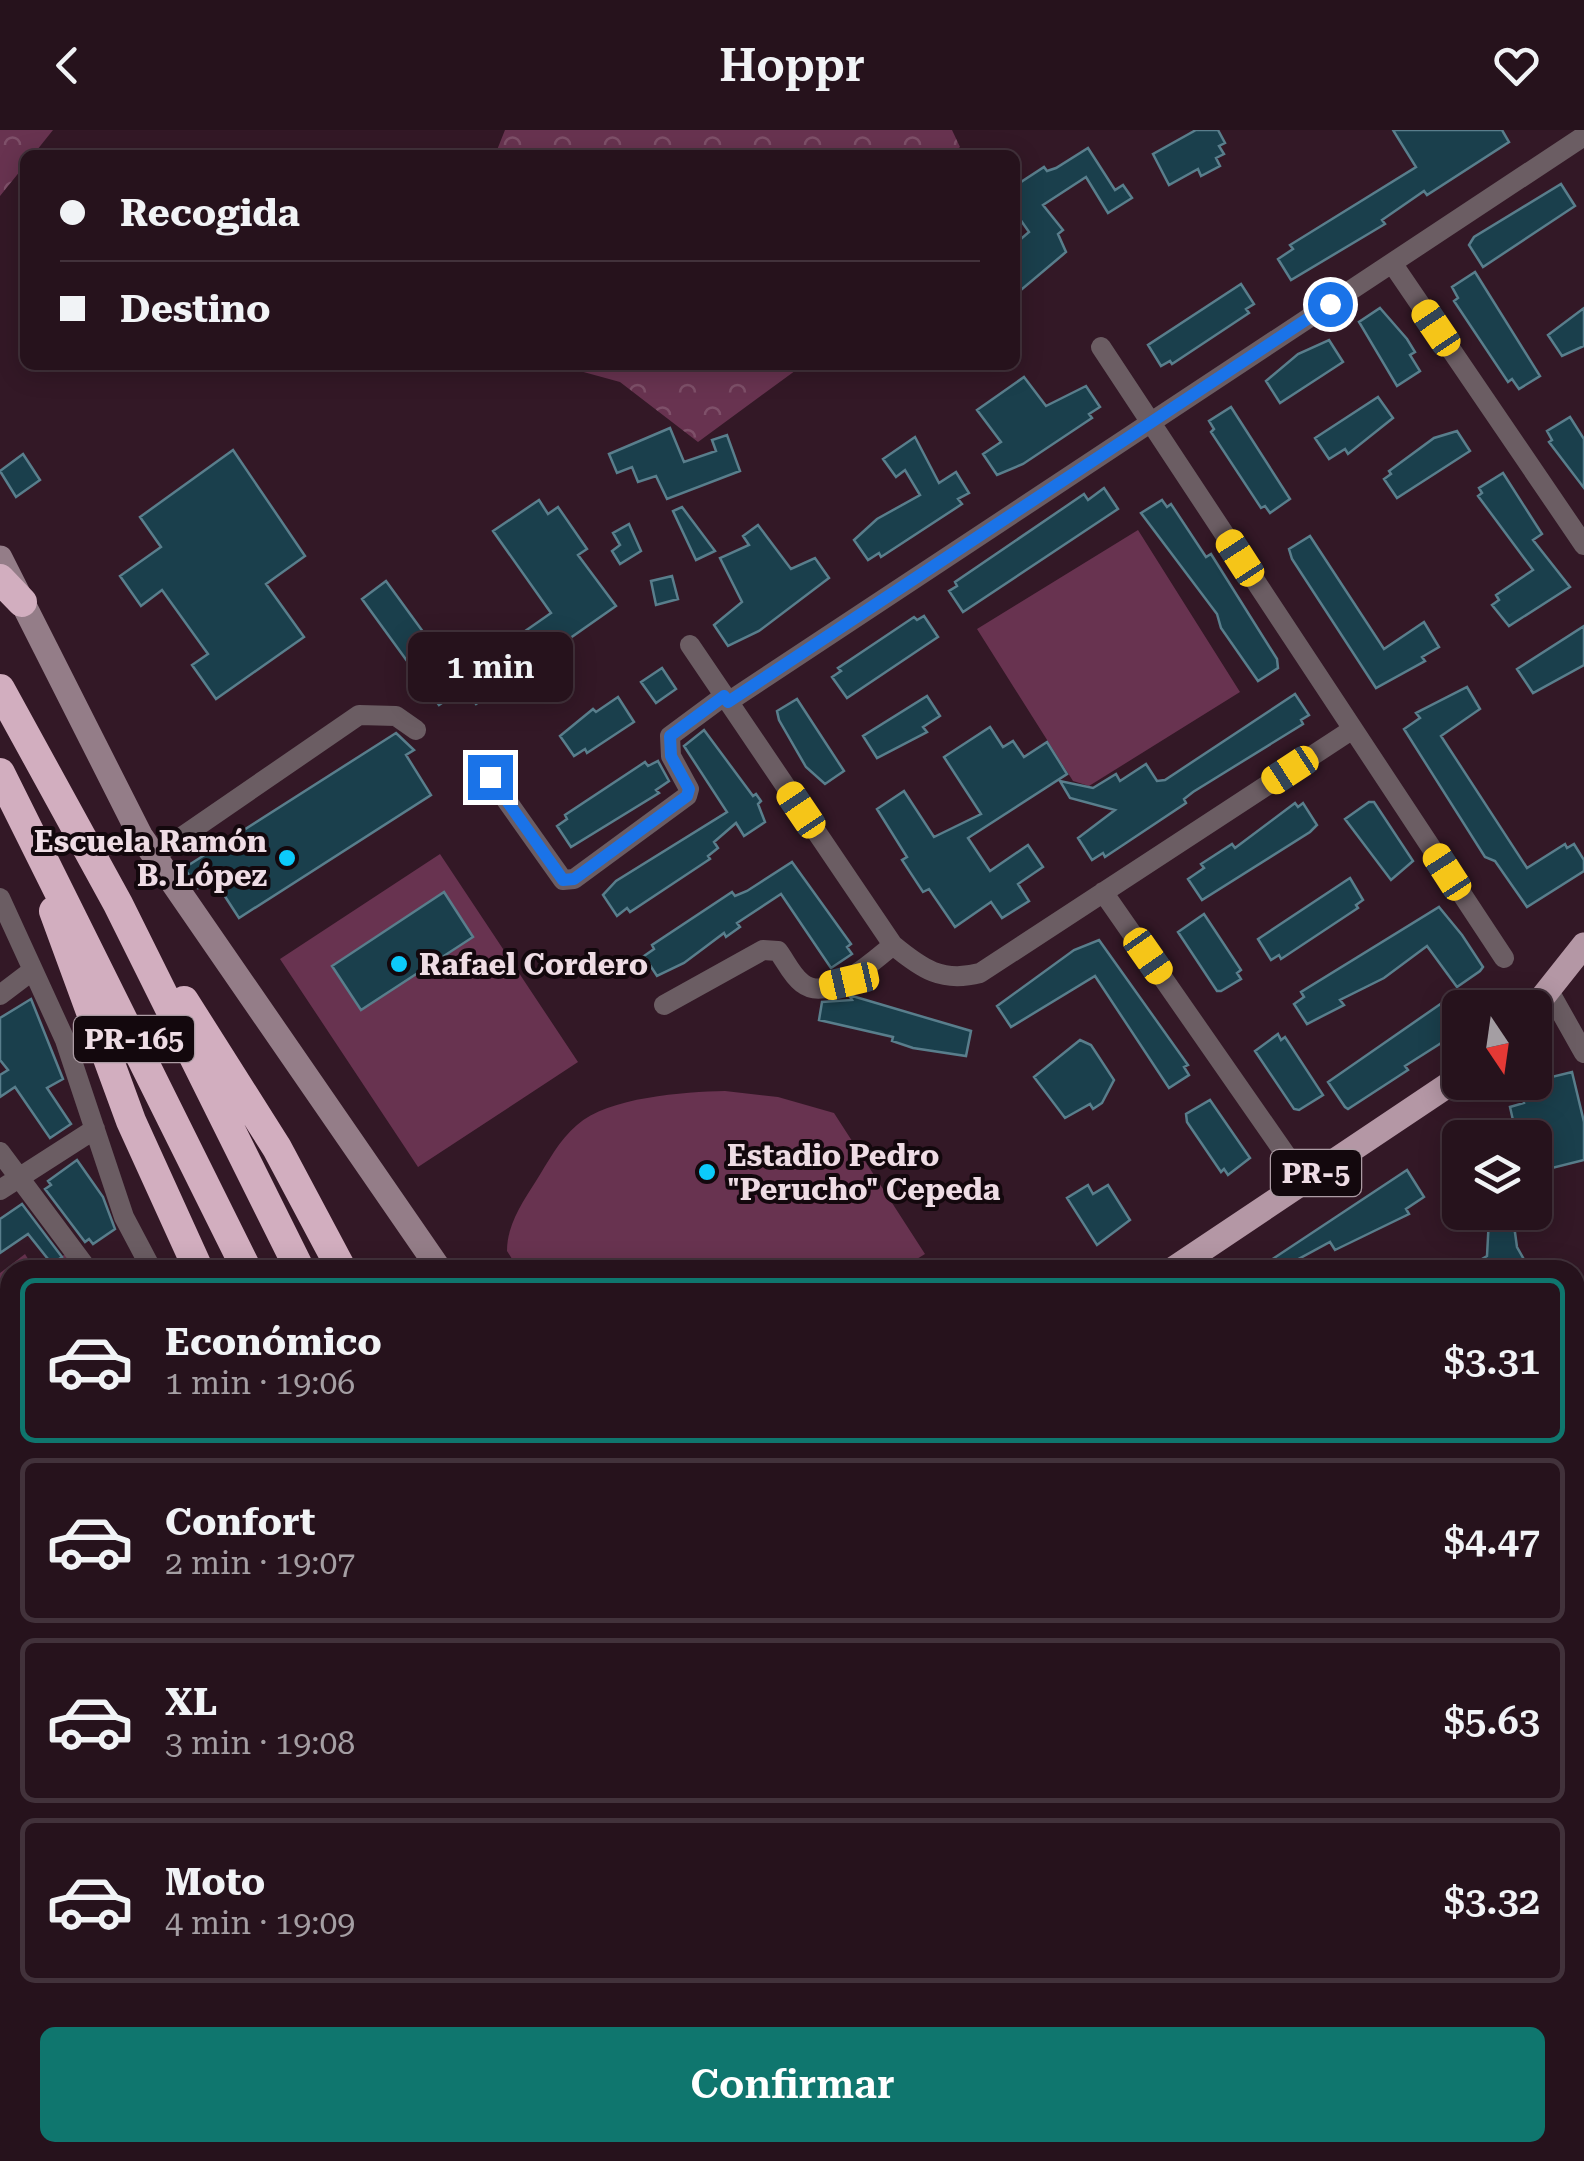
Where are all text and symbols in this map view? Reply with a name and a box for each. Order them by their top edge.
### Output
icon: back [40,38,95,93]
icon: heart [1489,38,1544,93]
text: Hoppr [719,39,865,92]
text: Recogida [120,191,300,235]
route start [1308,282,1353,327]
text: Destino [120,287,271,331]
car [1407,295,1465,361]
car [1211,525,1269,591]
callout: 1 min [408,632,572,702]
text: 1 min [446,648,535,686]
car [1257,741,1323,799]
route end [468,755,513,800]
car [772,777,830,843]
place label: Escuela Ramón B. López [34,824,267,893]
car [1418,839,1476,905]
marker: Escuela Ramón B. López [276,847,298,869]
car [1119,923,1177,989]
place label: Rafael Cordero [419,947,648,982]
marker: Rafael Cordero [388,953,410,975]
car [816,960,882,1002]
north arrow [1442,990,1552,1100]
map controls [1442,990,1552,1230]
road number: PR-165 [74,1016,194,1062]
button: layers [1442,1120,1552,1230]
place label: Estadio Pedro "Perucho" Cepeda [727,1138,1001,1207]
road number: PR-5 [1271,1150,1361,1196]
marker: Estadio Pedro "Perucho" Cepeda [696,1161,718,1183]
icon: car [45,1316,135,1406]
text: Económico [165,1320,382,1364]
text: $3.31 [1444,1339,1540,1383]
text: 1 min · 19:06 [165,1364,355,1402]
icon: car [45,1496,135,1586]
text: Confort [165,1500,315,1544]
text: $4.47 [1444,1519,1540,1563]
text: 2 min · 19:07 [165,1544,355,1582]
icon: car [45,1676,135,1766]
text: XL [165,1680,217,1724]
text: $5.63 [1444,1699,1540,1743]
text: 3 min · 19:08 [165,1724,355,1762]
icon: car [45,1856,135,1946]
text: Moto [165,1860,265,1904]
text: $3.32 [1444,1879,1540,1923]
text: 4 min · 19:09 [165,1904,355,1942]
button: Confirmar [40,2027,1545,2142]

